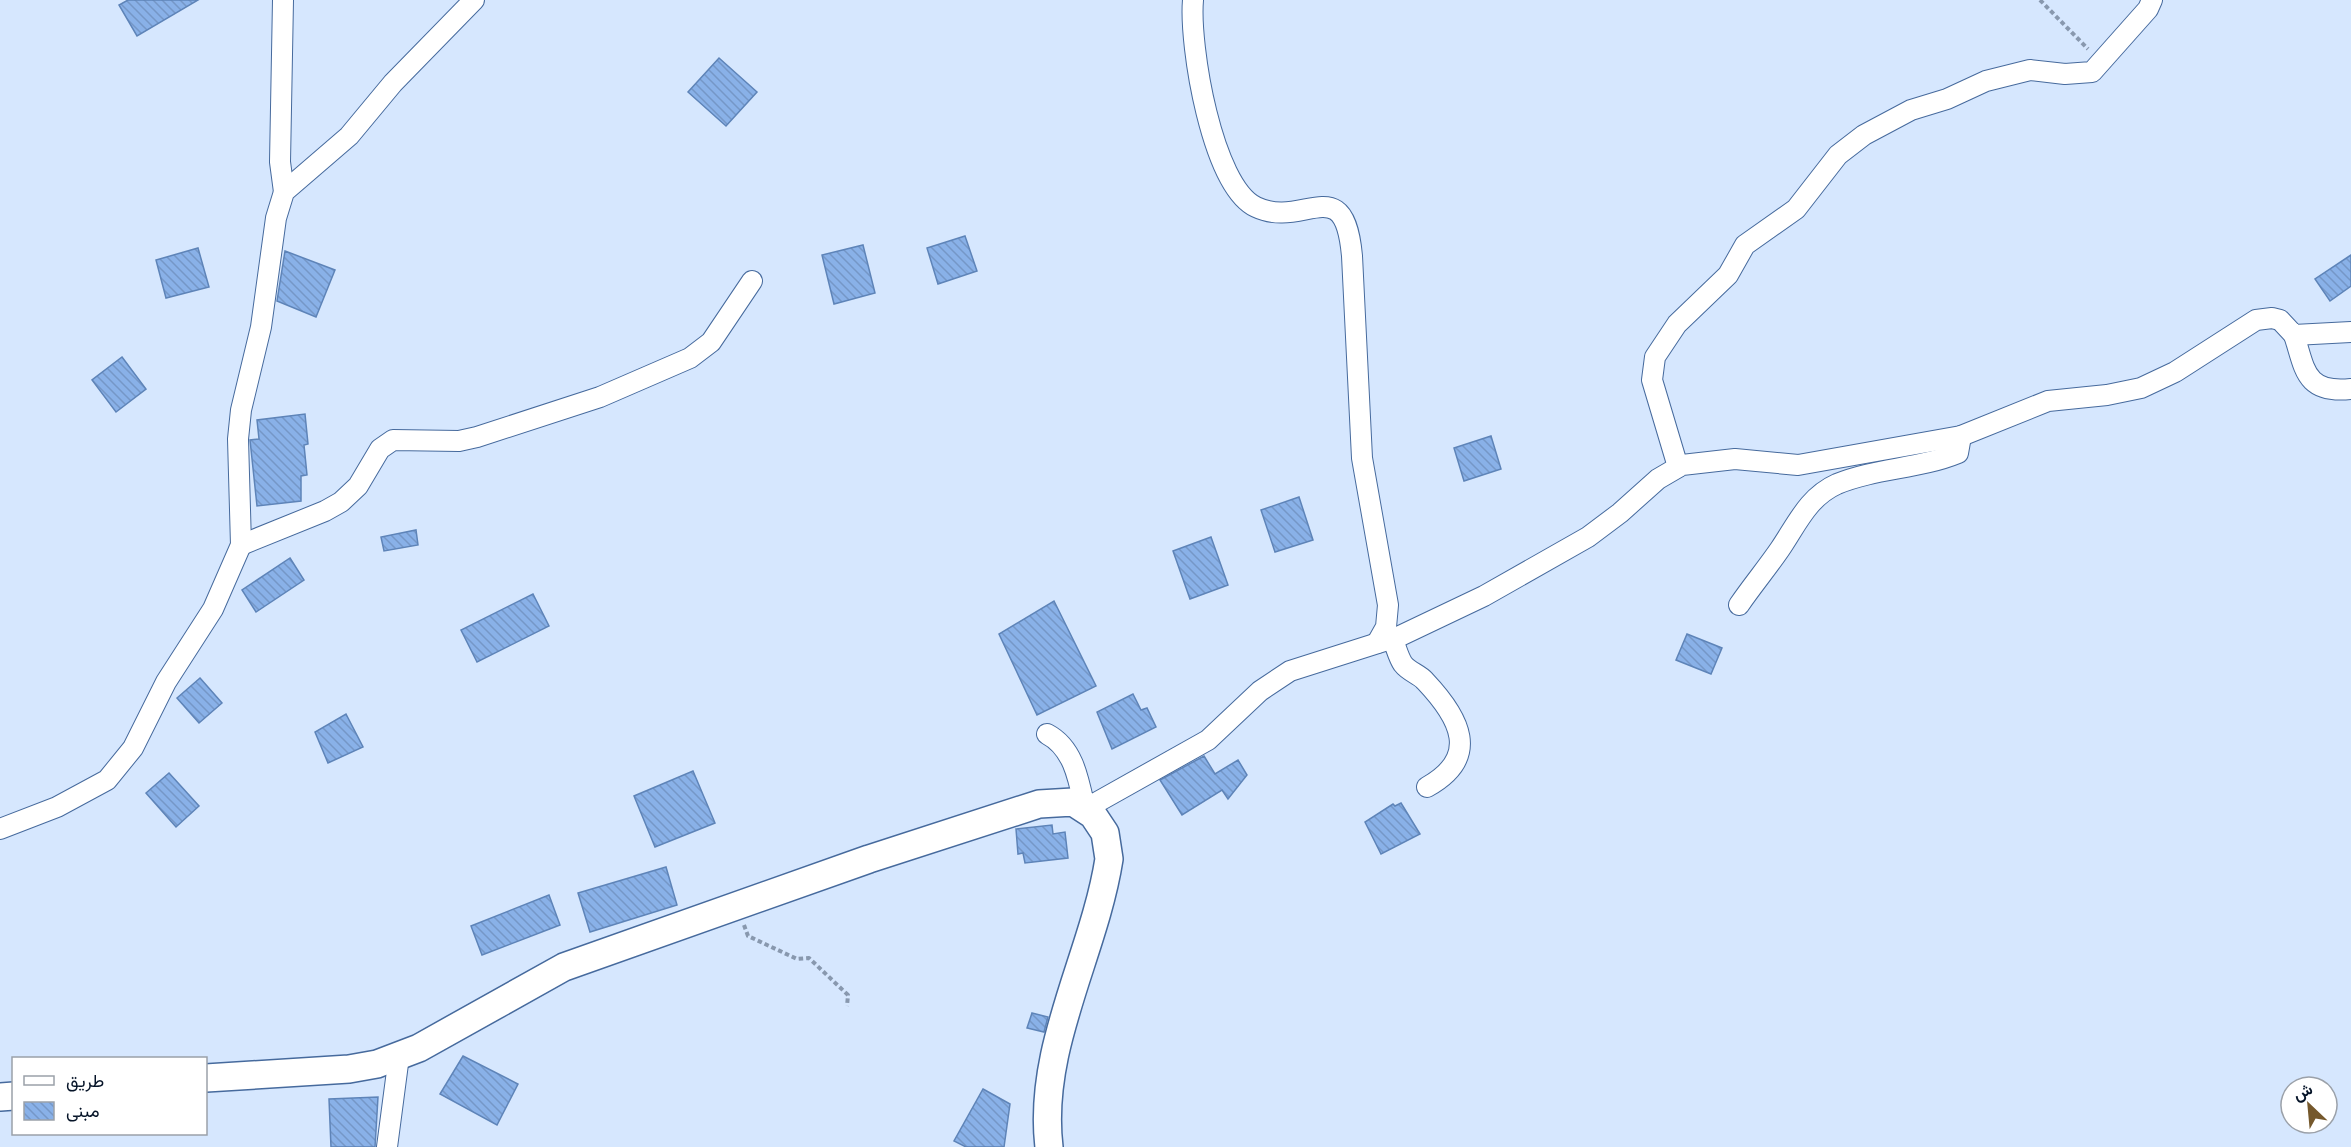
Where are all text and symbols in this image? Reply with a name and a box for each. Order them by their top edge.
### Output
legend [12,1057,207,1135]
text: طريق [66,1068,104,1093]
north arrow [2279,1075,2339,1135]
text: ش [2289,1077,2316,1107]
text: مبنى [66,1098,100,1123]

